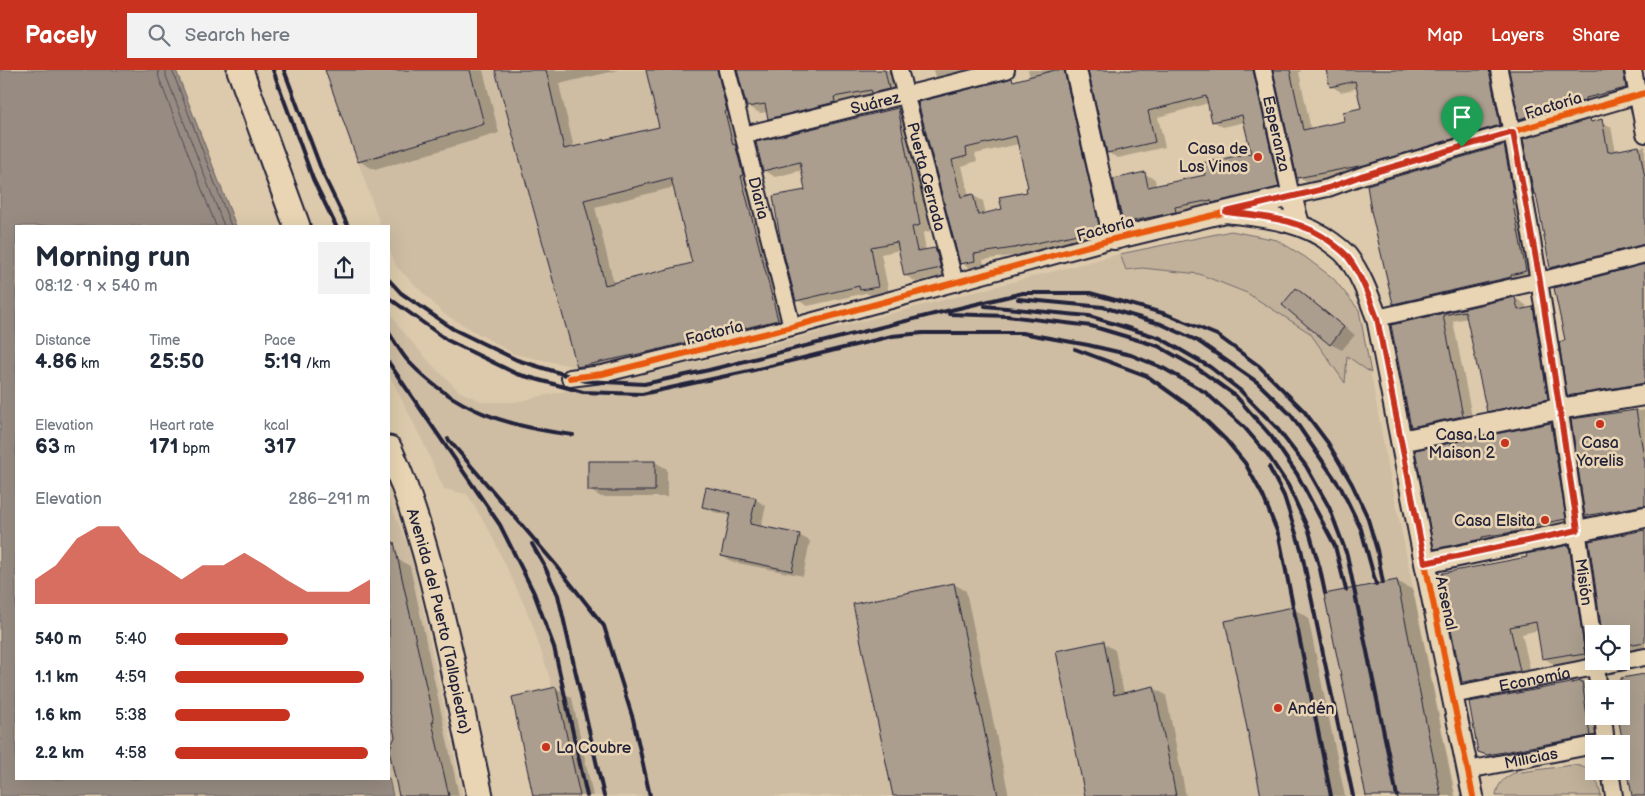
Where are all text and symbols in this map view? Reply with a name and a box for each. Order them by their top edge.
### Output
search box [127,13,477,58]
text: Pacely [25,21,97,50]
icon: search [145,21,173,49]
text: Search here [185,24,290,47]
text: Map [1427,25,1463,46]
text: Layers [1491,25,1544,46]
text: Share [1572,25,1620,46]
street label: Suárez [849,89,902,119]
street label: Factoría [1523,89,1584,124]
street label: Esperanza [1258,94,1293,174]
pin [1441,96,1483,147]
icon: arrive [1448,103,1476,131]
street label: Puerta Cerrada [902,120,949,233]
place label: Casa de Los Vinos [1179,140,1249,177]
marker: Casa de Los Vinos [1252,151,1264,163]
street label: Diaria [743,175,772,222]
street label: Factoría [1075,213,1136,246]
text: Morning run [35,241,190,274]
button: share [318,242,370,294]
text: 08:12 · 9 × 540 m [35,277,157,296]
street label: Factoría [684,317,745,350]
text: Distance [35,332,91,349]
text: Time [149,332,180,349]
text: Pace [264,332,296,349]
text: 4.86 [35,349,77,374]
text: 25:50 [149,349,204,374]
text: 5:19 [264,349,302,374]
text: km [77,355,100,372]
text: /km [302,355,331,372]
text: Elevation [35,417,93,434]
text: Heart rate [149,417,214,434]
text: kcal [264,417,289,434]
marker: Casa Yorelis [1594,418,1606,430]
place label: Casa La Maison 2 [1429,426,1496,463]
text: 63 [35,434,60,459]
text: 171 [149,434,179,459]
text: 317 [264,434,296,459]
place label: Casa Yorelis [1575,434,1624,471]
marker: Casa La Maison 2 [1499,437,1511,449]
text: m [60,440,75,457]
text: bpm [179,440,210,457]
text: Elevation [35,490,102,509]
text: 286–291 m [288,490,370,509]
street label: Avenida del Puerto (Tallapiedra) [402,506,474,736]
place label: Casa Elsita [1454,512,1535,531]
marker: Casa Elsita [1539,514,1551,526]
street label: Misión [1570,557,1596,607]
street label: Arsenal [1431,575,1461,632]
map controls [1585,625,1630,780]
button: locate [1585,625,1630,670]
text: 540 m [35,630,82,649]
text: 5:40 [115,630,147,649]
street label: Economía [1497,664,1572,697]
text: 1.1 km [35,668,78,687]
text: 4:59 [115,668,146,687]
button: + [1585,680,1630,725]
place label: Andén [1288,700,1335,719]
marker: Andén [1272,702,1284,714]
text: 1.6 km [35,706,81,725]
text: 5:38 [115,706,147,725]
button: − [1585,735,1630,780]
place label: La Coubre [556,739,632,758]
marker: La Coubre [540,741,552,753]
text: 2.2 km [35,744,84,763]
text: 4:58 [115,744,147,763]
street label: Milicias [1503,744,1560,774]

